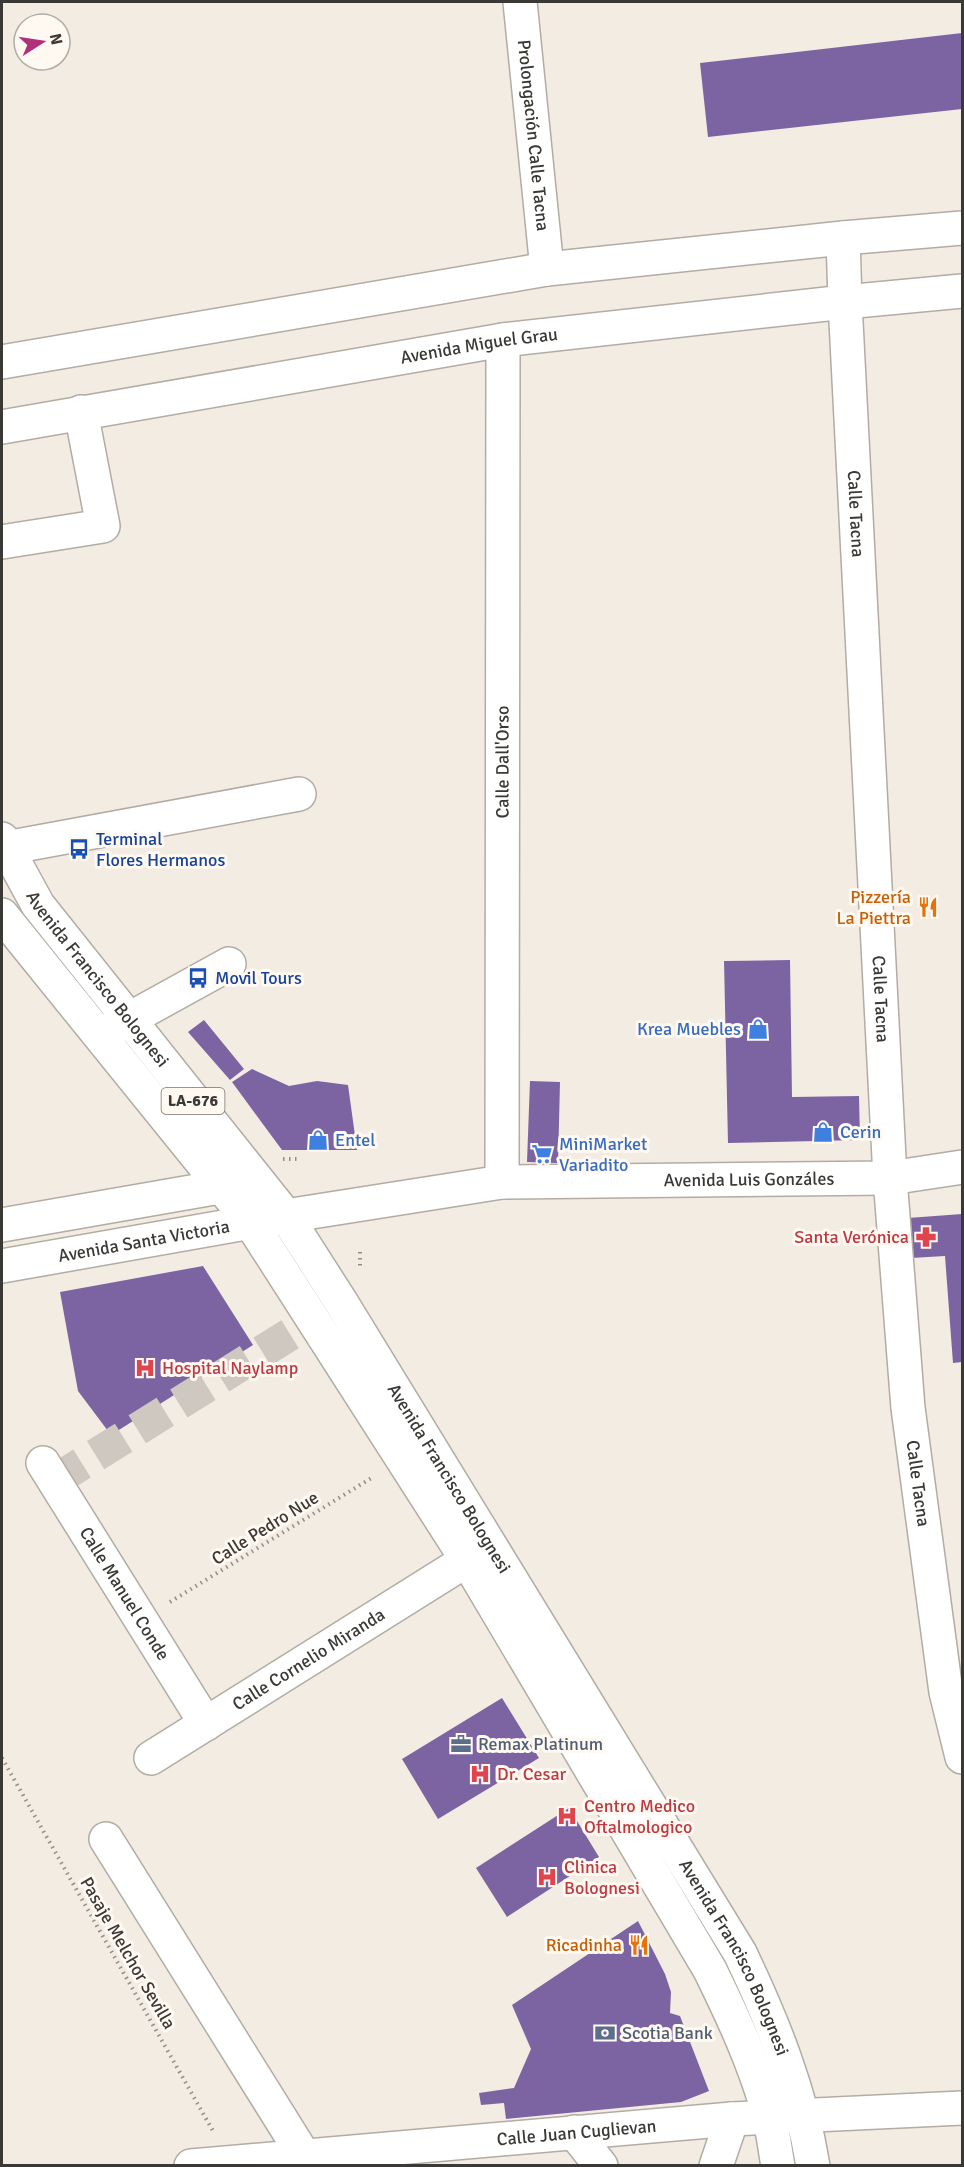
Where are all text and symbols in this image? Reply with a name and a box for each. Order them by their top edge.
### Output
north arrow [12,12,72,72]
text: N [45,32,67,47]
street label: Prolongación Calle Tacna [513,39,554,232]
street label: Avenida Miguel Grau [399,323,559,369]
street label: Calle Tacna [843,470,869,558]
street label: Calle Dall'Orso [491,705,514,819]
place label: Terminal Flores Hermanos [96,828,225,871]
bus stop icon: Terminal Flores Hermanos [67,837,91,861]
place label: Pizzería La Piettra [836,886,911,929]
street label: Avenida Francisco Bolognesi [21,887,174,1071]
restaurant icon: Pizzería La Piettra [916,895,940,919]
street label: Calle Tacna [868,955,894,1043]
bus stop icon: Movil Tours [186,966,210,990]
place label: Movil Tours [215,967,302,989]
shop icon: Krea Muebles [746,1017,770,1041]
place label: Krea Muebles [637,1018,741,1040]
road number: LA-676 [162,1088,224,1114]
shop icon: Cerin [811,1120,835,1144]
place label: Cerin [840,1121,881,1143]
shop icon: Entel [306,1128,330,1152]
place label: Entel [335,1129,375,1151]
place label: MiniMarket Variadito [559,1133,647,1176]
supermarket icon: MiniMarket Variadito [530,1142,554,1166]
street label: Avenida Luis Gonzáles [664,1168,834,1191]
street label: Avenida Santa Victoria [56,1215,231,1267]
pharmacy icon: Santa Verónica [914,1225,938,1249]
place label: Santa Verónica [794,1226,909,1248]
hospital icon: Hospital Naylamp [133,1356,157,1380]
place label: Hospital Naylamp [162,1357,298,1379]
street label: Avenida Francisco Bolognesi [383,1380,516,1577]
street label: Calle Tacna [901,1439,935,1528]
street label: Calle Pedro Nue [207,1486,323,1570]
street label: Calle Manuel Conde [75,1523,174,1664]
street label: Calle Cornelio Miranda [228,1603,389,1715]
office icon: Remax Platinum [449,1732,473,1756]
place label: Remax Platinum [478,1733,603,1755]
hospital icon: Dr. Cesar [468,1762,492,1786]
place label: Dr. Cesar [497,1763,567,1785]
place label: Centro Medico Oftalmologico [584,1795,695,1838]
hospital icon: Centro Medico Oftalmologico [555,1804,579,1828]
street label: Avenida Francisco Bolognesi [674,1855,794,2059]
place label: Clinica Bolognesi [564,1856,640,1899]
hospital icon: Clinica Bolognesi [535,1865,559,1889]
street label: Pasaje Melchor Sevilla [75,1873,181,2033]
restaurant icon: Ricadinha [627,1933,651,1957]
place label: Ricadinha [546,1934,622,1956]
bank icon: Scotia Bank [593,2021,617,2045]
place label: Scotia Bank [622,2022,713,2044]
street label: Calle Juan Cuglievan [496,2115,657,2150]

